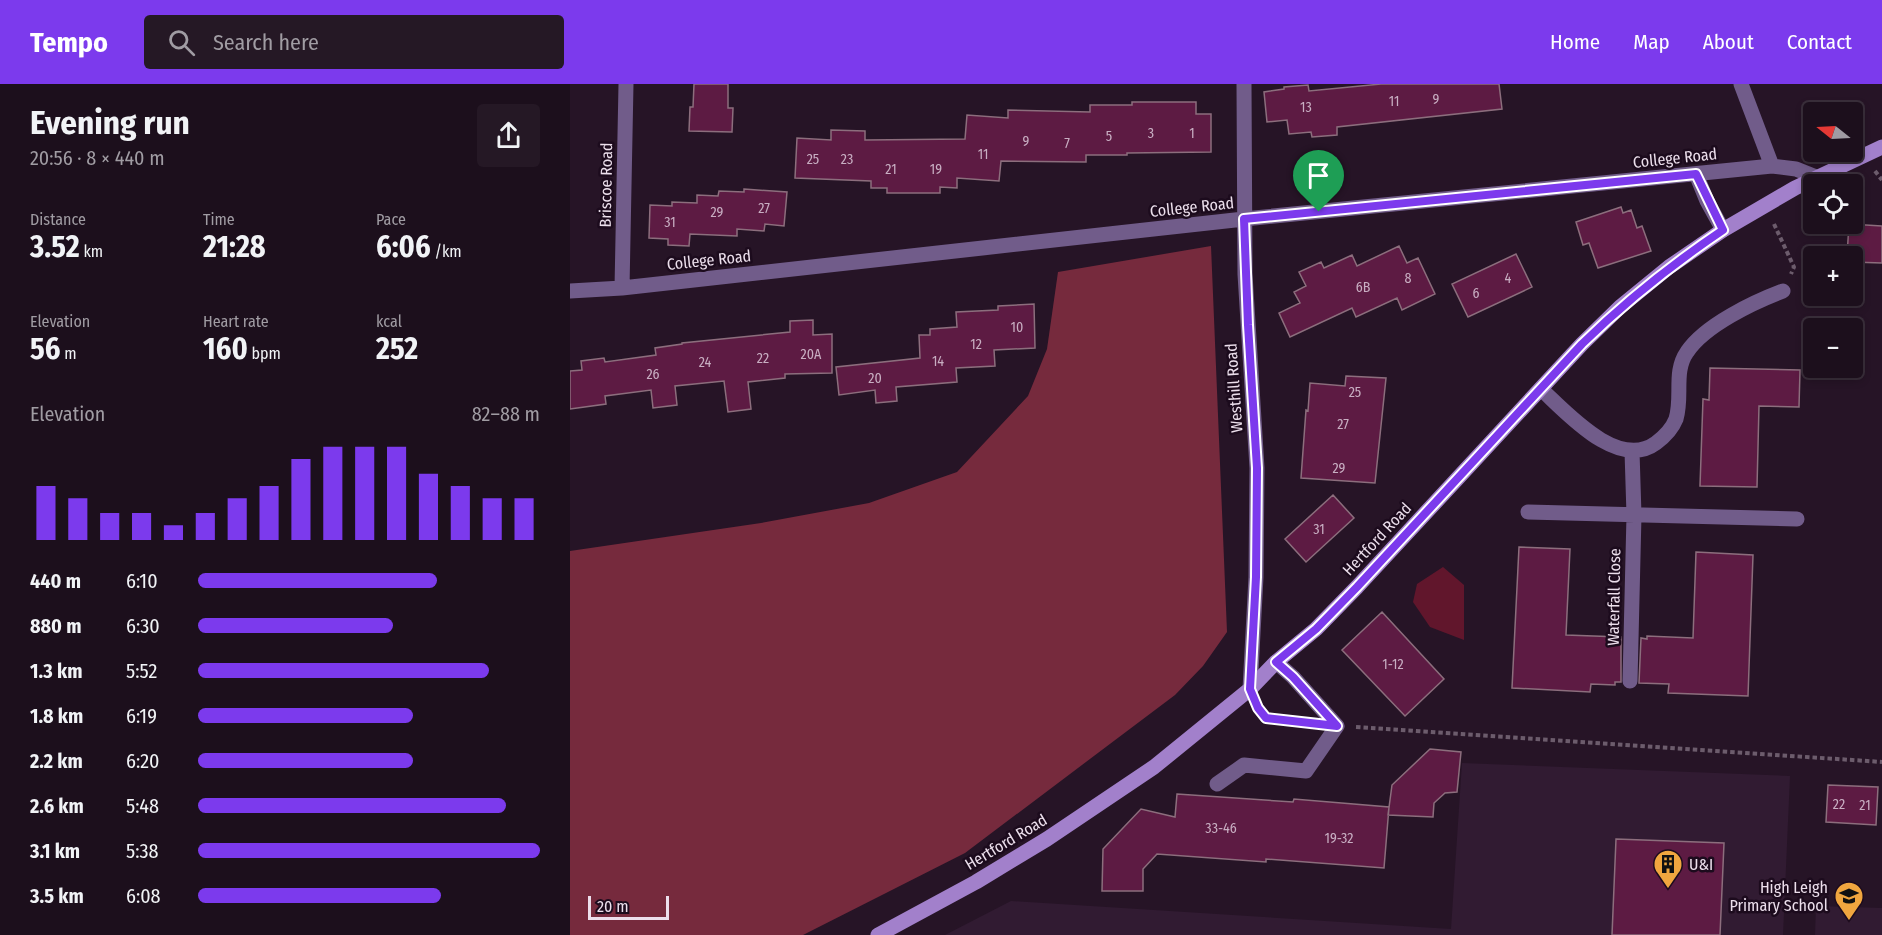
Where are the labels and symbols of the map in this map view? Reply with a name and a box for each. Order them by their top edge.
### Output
house number: 9 [1433,91,1440,108]
house number: 11 [1389,93,1399,110]
house number: 13 [1300,99,1312,116]
north arrow [1803,102,1863,162]
house number: 3 [1148,125,1154,142]
house number: 1 [1189,125,1195,142]
house number: 5 [1106,128,1112,145]
house number: 9 [1023,133,1030,150]
house number: 7 [1064,135,1070,152]
street label: Briscoe Road [596,142,616,228]
street label: College Road [1632,144,1718,172]
house number: 11 [978,146,988,163]
pin [1293,150,1344,212]
house number: 25 [807,151,819,168]
house number: 23 [841,151,853,168]
house number: 21 [885,161,897,178]
house number: 19 [930,161,942,178]
street label: College Road [1149,193,1235,221]
house number: 27 [758,200,770,217]
house number: 29 [711,204,724,221]
house number: 31 [664,214,676,231]
street label: College Road [666,246,752,274]
house number: 8 [1405,270,1412,287]
house number: 4 [1505,270,1512,287]
house number: 6B [1356,279,1371,296]
house number: 6 [1473,285,1480,302]
house number: 10 [1011,319,1023,336]
house number: 12 [970,336,982,353]
street label: Westhill Road [1221,343,1247,433]
house number: 20A [801,346,822,363]
house number: 22 [757,350,769,367]
house number: 14 [932,353,944,370]
house number: 24 [699,354,712,371]
house number: 26 [646,366,660,383]
house number: 20 [868,370,882,387]
house number: 25 [1349,384,1361,401]
house number: 27 [1337,416,1349,433]
house number: 29 [1333,460,1346,477]
street label: Hertford Road [1339,499,1415,579]
house number: 31 [1313,521,1325,538]
street label: Waterfall Close [1604,548,1624,646]
house number: 1-12 [1382,656,1404,673]
house number: 22 [1833,796,1845,813]
house number: 21 [1859,797,1871,814]
street label: Hertford Road [962,810,1050,874]
house number: 33-46 [1205,820,1237,837]
house number: 19-32 [1325,830,1353,847]
building icon: U&I [1652,848,1684,890]
place label: U&I [1689,855,1713,874]
place label: High Leigh Primary School [1729,878,1828,915]
school or university icon: High Leigh Primary School [1833,880,1865,922]
scale bar [588,893,669,920]

